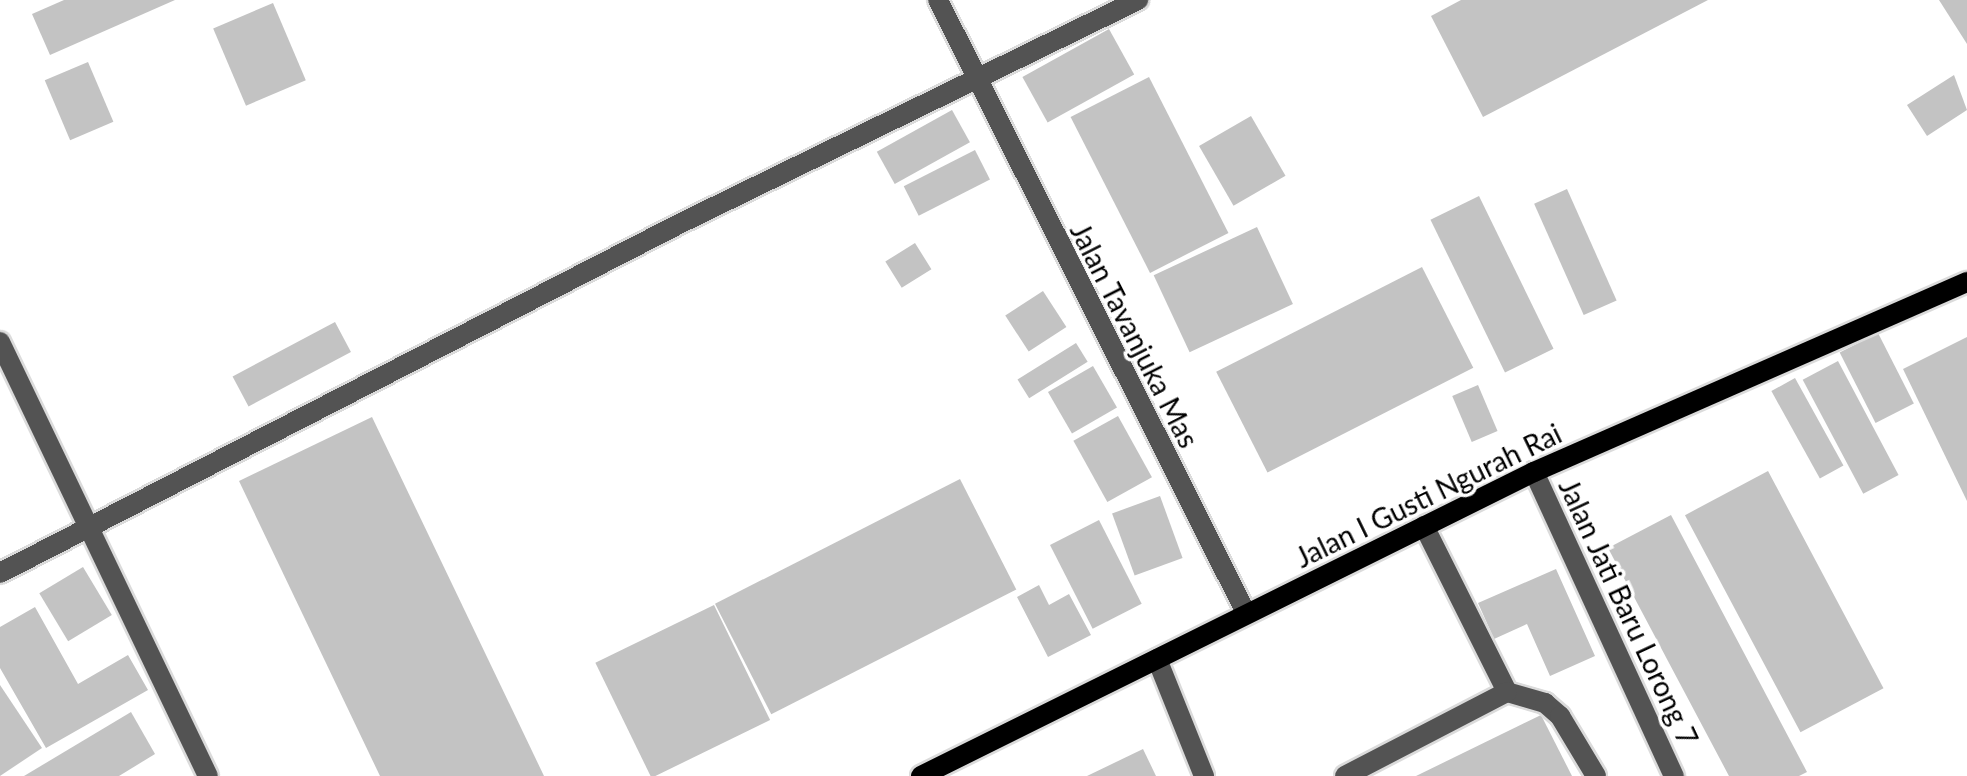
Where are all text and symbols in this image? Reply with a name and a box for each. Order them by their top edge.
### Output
street label: Jalan Tavanjuka Mas [1064,217,1206,453]
street label: Jalan I Gusti Ngurah Rai [1290,416,1566,574]
street label: Jalan Jati Baru Lorong 7 [1552,473,1706,751]

